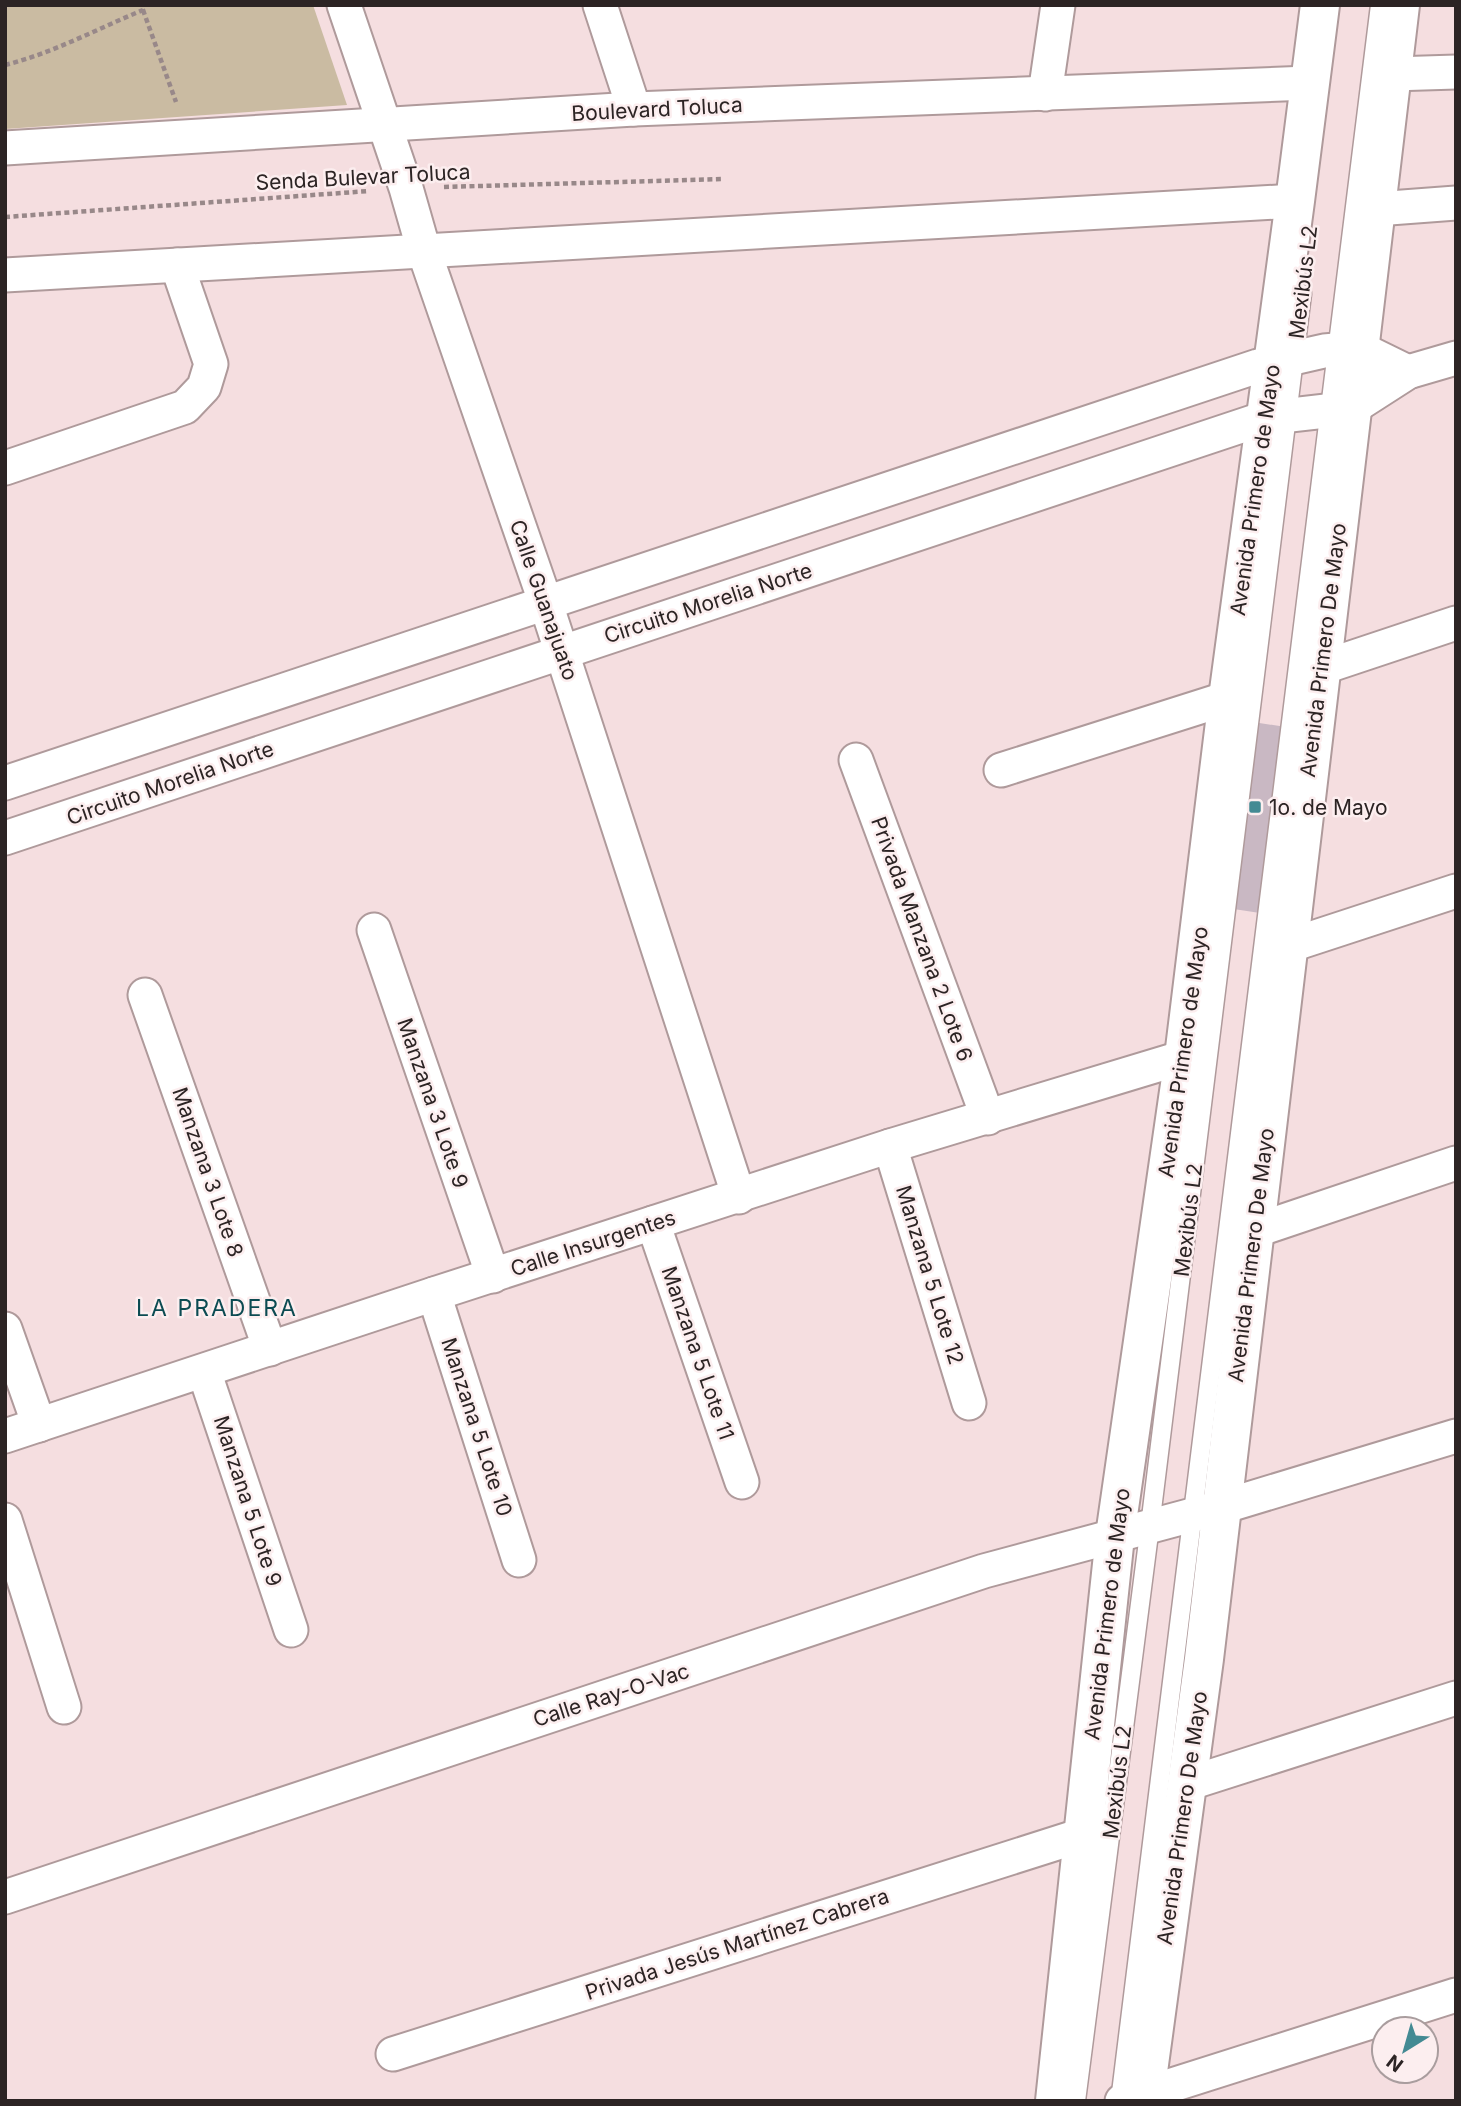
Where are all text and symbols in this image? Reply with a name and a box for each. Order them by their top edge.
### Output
street label: Boulevard Toluca [571,92,743,126]
street label: Senda Bulevar Toluca [255,159,471,195]
street label: Mexibús L2 [1284,224,1322,340]
street label: Avenida Primero de Mayo [1225,363,1285,617]
street label: Calle Guanajuato [505,516,583,684]
street label: Avenida Primero De Mayo [1295,521,1351,779]
street label: Circuito Morelia Norte [601,558,815,648]
street label: Circuito Morelia Norte [63,736,277,830]
place label: 1o. de Mayo [1269,795,1388,820]
marker: 1o. de Mayo [1247,799,1263,815]
street label: Privada Manzana 2 Lote 6 [866,813,978,1065]
street label: Avenida Primero de Mayo [1153,925,1213,1179]
street label: Manzana 3 Lote 9 [392,1015,474,1191]
street label: Manzana 3 Lote 8 [167,1084,249,1260]
street label: Avenida Primero De Mayo [1223,1126,1279,1384]
street label: Mexibús L2 [1169,1162,1207,1278]
street label: Manzana 5 Lote 12 [891,1182,969,1368]
street label: Calle Insurgentes [507,1205,679,1281]
street label: Manzana 5 Lote 11 [657,1263,739,1443]
district label: LA PRADERA [136,1294,298,1322]
street label: Manzana 5 Lote 10 [436,1334,518,1520]
street label: Manzana 5 Lote 9 [209,1413,287,1589]
street label: Avenida Primero de Mayo [1079,1487,1135,1741]
street label: Calle Ray-O-Vac [530,1658,692,1732]
street label: Avenida Primero De Mayo [1152,1690,1212,1946]
street label: Mexibús L2 [1098,1724,1136,1840]
street label: Privada Jesús Martínez Cabrera [582,1883,892,2005]
north arrow [1370,2015,1440,2085]
text: N [1382,2050,1408,2077]

